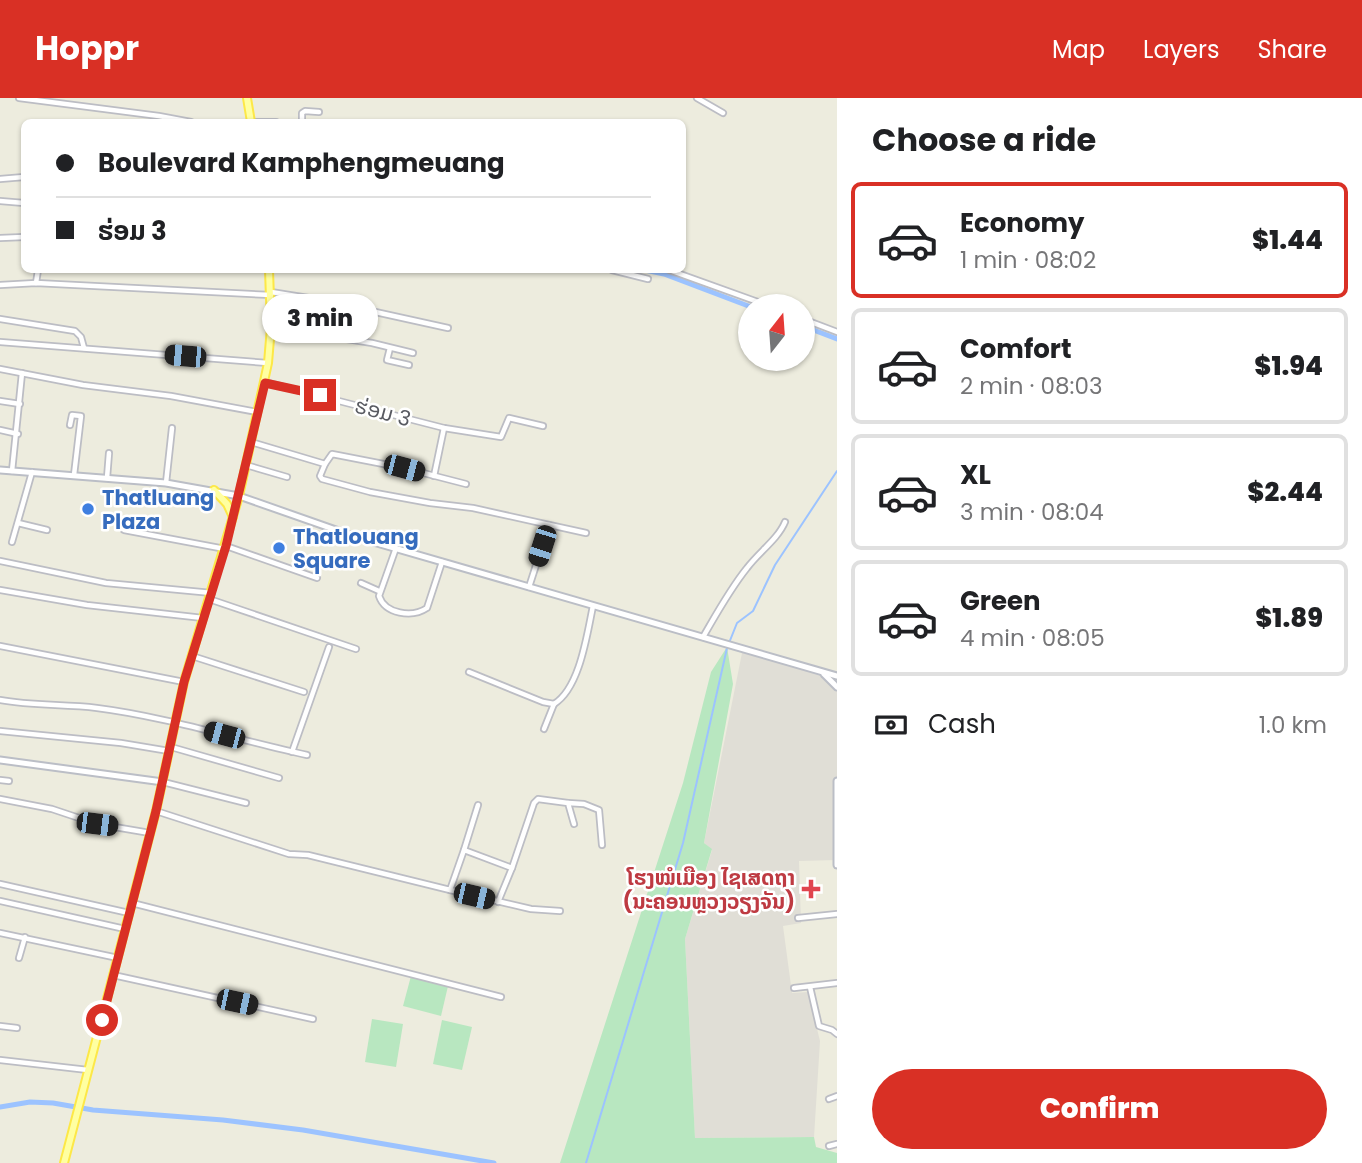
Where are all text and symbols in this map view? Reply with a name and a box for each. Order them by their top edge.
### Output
text: Hoppr [35,25,139,72]
text: Map [1052,33,1105,66]
text: Layers [1143,33,1219,66]
text: Share [1257,33,1327,66]
text: Choose a ride [872,117,1096,162]
text: Boulevard Kamphengmeuang [98,145,505,181]
text: Economy [960,205,1084,241]
icon: car [876,209,939,272]
text: ຮ່ອມ 3 [98,213,167,249]
text: $1.44 [1252,222,1323,258]
text: 1 min · 08:02 [960,244,1096,276]
callout: 3 min [262,294,378,342]
north arrow [738,294,816,371]
map controls [738,294,815,371]
text: 3 min [287,302,353,334]
text: Comfort [960,331,1072,367]
icon: car [876,335,939,398]
car [164,344,207,368]
text: $1.94 [1254,348,1323,384]
text: 2 min · 08:03 [960,370,1102,402]
route end [304,379,336,411]
street label: ຮ່ອມ 3 [352,391,414,433]
car [381,452,428,484]
text: XL [960,457,991,493]
icon: car [876,461,939,524]
text: $2.44 [1247,474,1323,510]
place label: Thatluang Plaza [102,483,214,536]
text: 3 min · 08:04 [960,496,1104,528]
marker: Thatluang Plaza [80,501,96,517]
place label: Thatlouang Square [293,522,419,575]
car [526,523,559,569]
marker: Thatlouang Square [271,540,287,556]
text: Green [960,583,1041,619]
icon: car [876,587,939,650]
text: $1.89 [1255,600,1323,636]
text: 4 min · 08:05 [960,622,1105,654]
icon: cash [872,706,910,744]
text: Cash [928,706,996,742]
text: 1.0 km [1259,709,1327,741]
car [201,719,248,751]
car [75,811,120,837]
place label: ໂຮງໝໍເມືອງ ໄຊເສດຖາ (ນະຄອນຫຼວງວຽງຈັນ) [622,863,795,916]
marker: ໂຮງໝໍເມືອງ ໄຊເສດຖາ (ນະຄອນຫຼວງວຽງຈັນ) [801,879,821,899]
car [452,881,497,911]
car [215,987,260,1017]
route start [86,1004,118,1036]
button: Confirm [872,1069,1327,1149]

